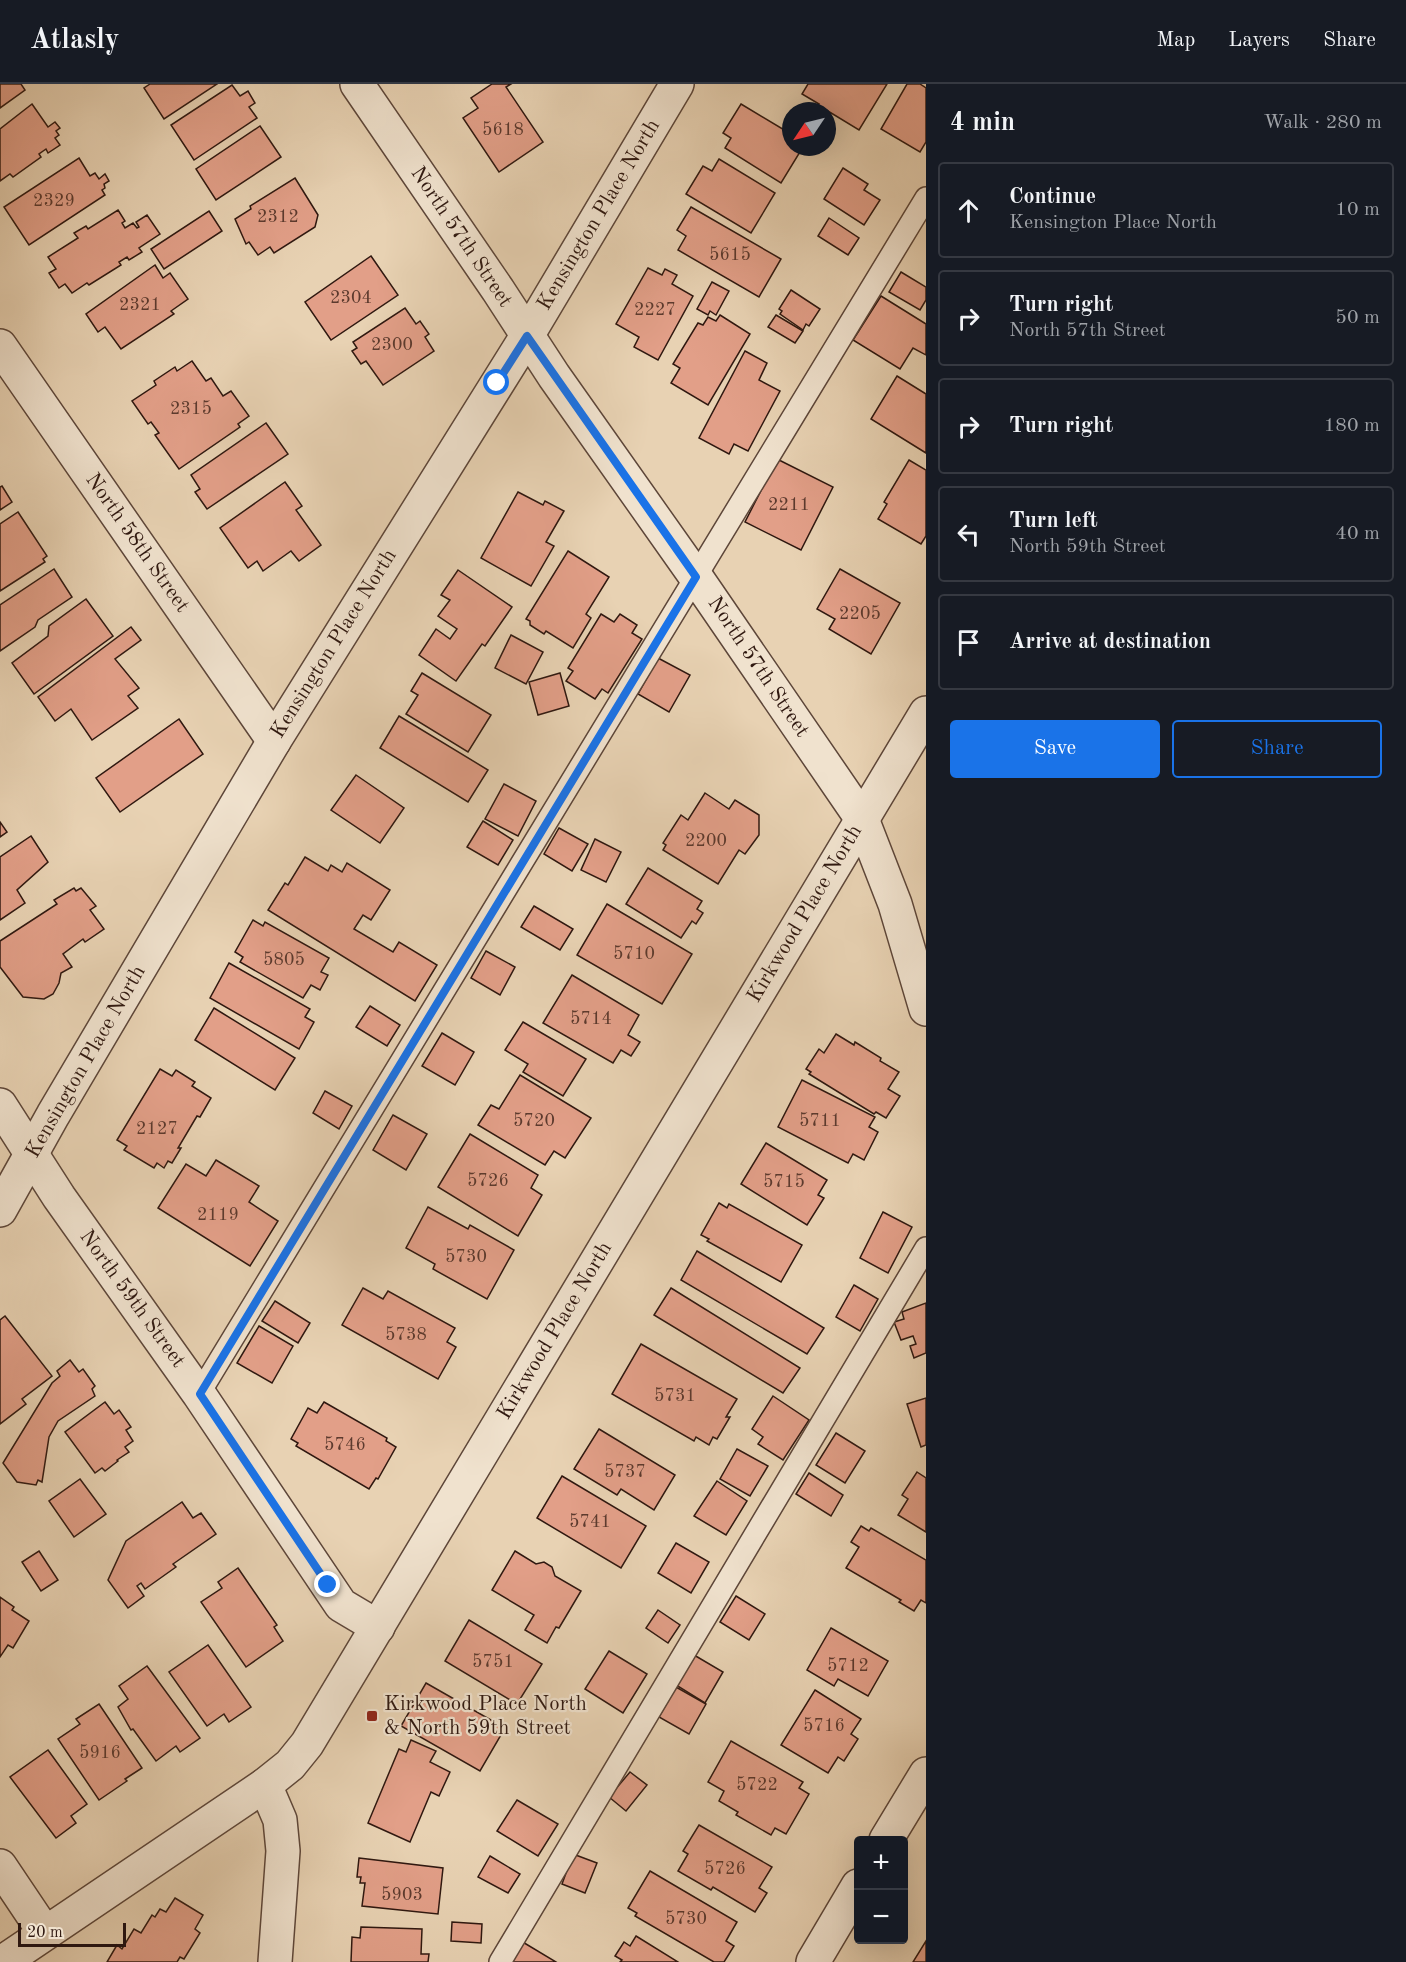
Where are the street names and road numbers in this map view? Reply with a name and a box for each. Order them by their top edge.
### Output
street label: Kensington Place North [534,116,664,314]
street label: North 57th Street [406,163,516,311]
street label: North 58th Street [81,470,193,616]
street label: Kensington Place North [267,546,401,742]
street label: North 57th Street [703,593,813,741]
street label: Kirkwood Place North [744,822,866,1006]
street label: Kensington Place North [22,962,150,1162]
street label: North 59th Street [75,1226,189,1372]
street label: Kirkwood Place North [494,1239,616,1423]

